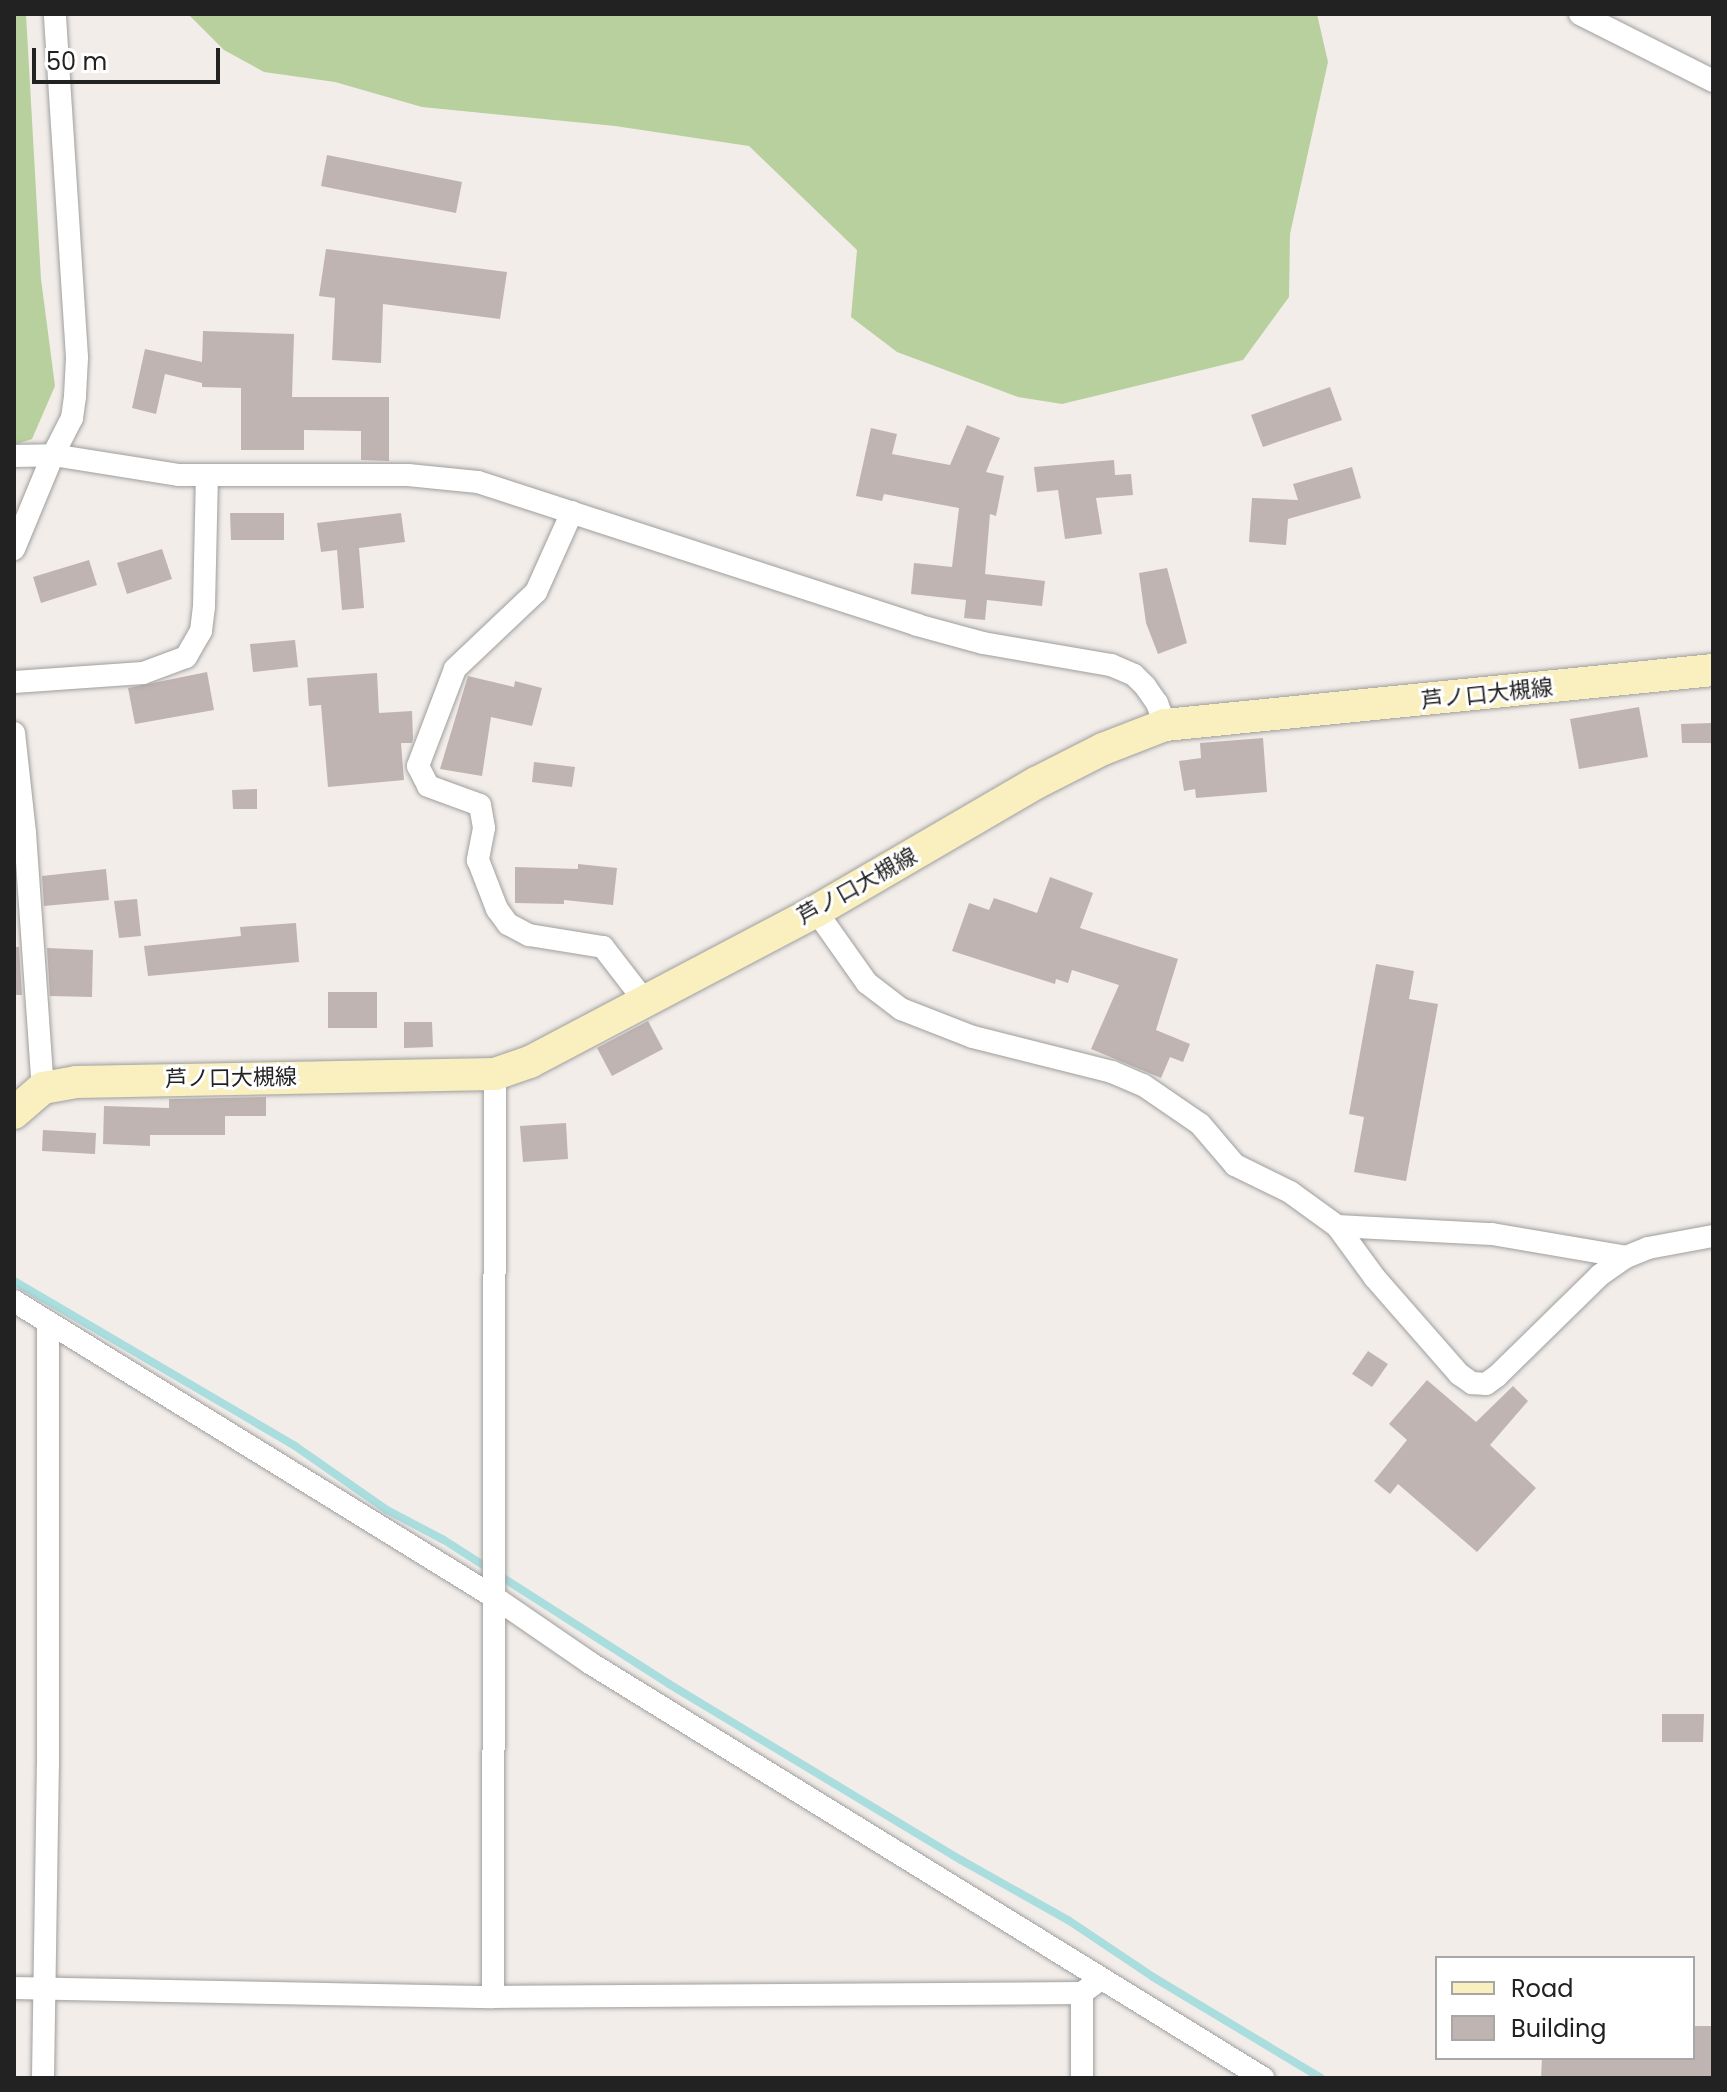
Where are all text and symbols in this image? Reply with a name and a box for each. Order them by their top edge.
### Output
scale bar [36,32,224,82]
text: 50 m [46,45,107,78]
street label: 芦ノ口大槻線 [1420,674,1554,714]
street label: 芦ノ口大槻線 [793,842,921,930]
street label: 芦ノ口大槻線 [165,1064,297,1092]
legend [1435,1956,1695,2060]
text: Road [1511,1972,1573,2005]
text: Building [1511,2012,1607,2045]

